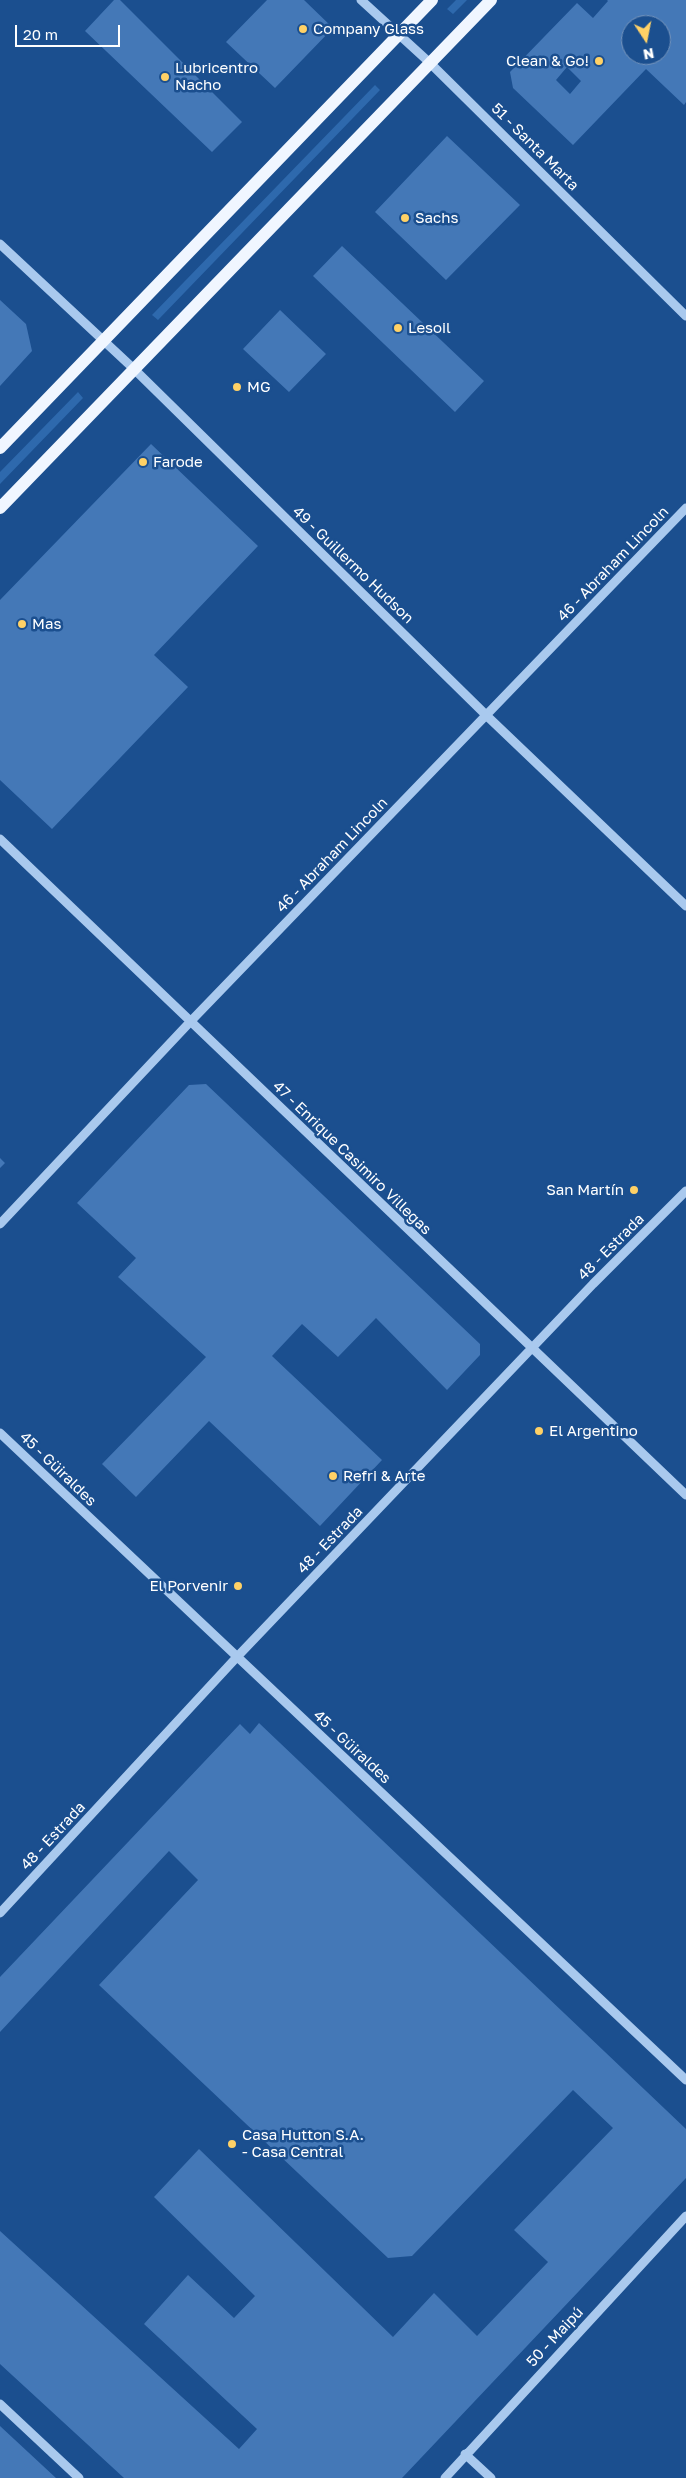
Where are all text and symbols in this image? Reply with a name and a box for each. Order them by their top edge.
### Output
scale bar [18,15,122,47]
north arrow [621,15,671,65]
place label: Company Glass [313,20,424,38]
marker: Company Glass [297,23,309,35]
text: 20 m [23,25,58,43]
text: N [642,45,656,64]
place label: Clean & Go! [506,52,589,70]
marker: Clean & Go! [593,55,605,67]
place label: Lubricentro Nacho [175,59,258,94]
marker: Lubricentro Nacho [159,71,171,83]
street label: 51 - Santa Marta [487,99,583,195]
place label: Sachs [415,209,458,227]
marker: Sachs [399,212,411,224]
place label: Lesoil [408,319,451,337]
marker: Lesoil [392,322,404,334]
place label: MG [247,378,270,396]
marker: MG [231,381,243,393]
place label: Farode [153,453,203,471]
marker: Farode [137,456,149,468]
street label: 49 - Guillermo Hudson [289,503,417,627]
street label: 46 - Abraham Lincoln [554,503,672,625]
place label: Mas [32,615,61,633]
marker: Mas [16,618,28,630]
street label: 46 - Abraham Lincoln [273,794,391,916]
street label: 47 - Enrique Casimiro Villegas [269,1077,435,1239]
place label: San Martín [546,1181,624,1199]
marker: San Martín [628,1184,640,1196]
street label: 48 - Estrada [574,1210,648,1284]
place label: El Argentino [549,1422,638,1440]
marker: El Argentino [533,1425,545,1437]
street label: 45 - Güiraldes [16,1428,100,1510]
place label: Refri & Arte [343,1467,425,1485]
marker: Refri & Arte [327,1470,339,1482]
street label: 48 - Estrada [293,1503,367,1577]
place label: El Porvenir [149,1577,228,1595]
marker: El Porvenir [232,1580,244,1592]
street label: 45 - Güiraldes [310,1707,394,1787]
street label: 48 - Estrada [17,1798,89,1874]
place label: Casa Hutton S.A. - Casa Central [242,2126,364,2161]
marker: Casa Hutton S.A. - Casa Central [226,2138,238,2150]
street label: 50 - Maipú [523,2303,587,2371]

